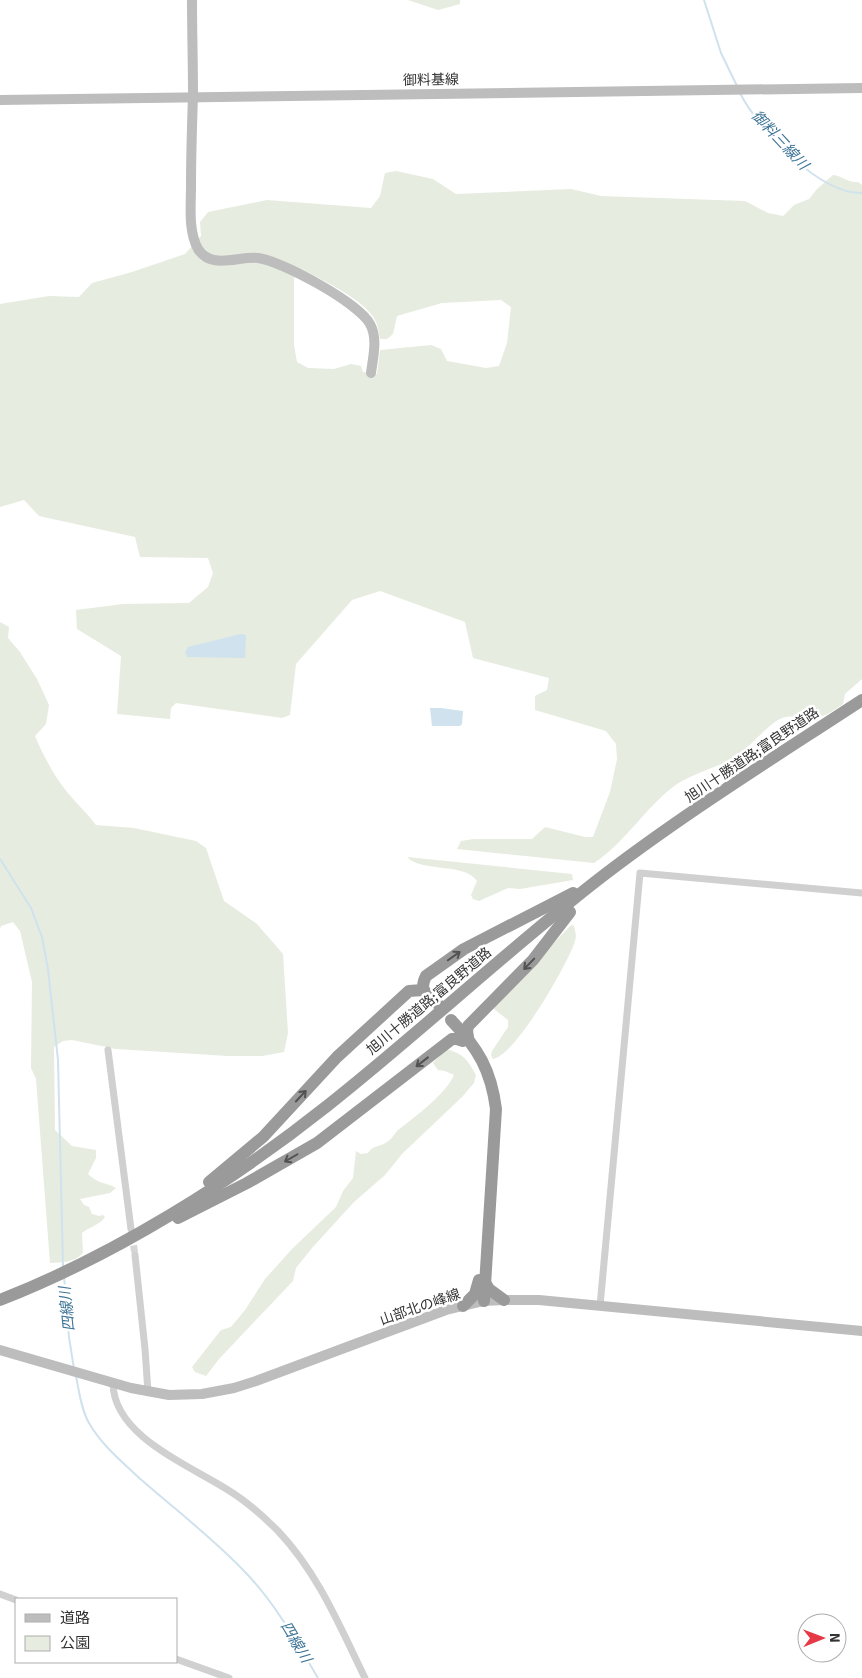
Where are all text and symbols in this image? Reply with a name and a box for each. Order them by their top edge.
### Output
street label: 御料基線 [403,71,459,89]
water label: 御料三線川 [748,106,814,175]
street label: 旭川十勝道路;富良野道路 [682,704,822,806]
street label: 旭川十勝道路;富良野道路 [363,944,495,1058]
one-way arrow [447,951,461,961]
one-way arrow [523,958,535,971]
one-way arrow [416,1057,429,1068]
one-way arrow [295,1089,307,1102]
one-way arrow [285,1153,299,1163]
water label: 四線川 [55,1284,78,1332]
street label: 山部北の峰線 [378,1285,462,1329]
legend [15,1598,178,1663]
text: 道路 [60,1609,90,1627]
north arrow [797,1613,847,1663]
water label: 四線川 [277,1618,316,1668]
text: N [826,1633,843,1643]
text: 公園 [60,1634,90,1652]

